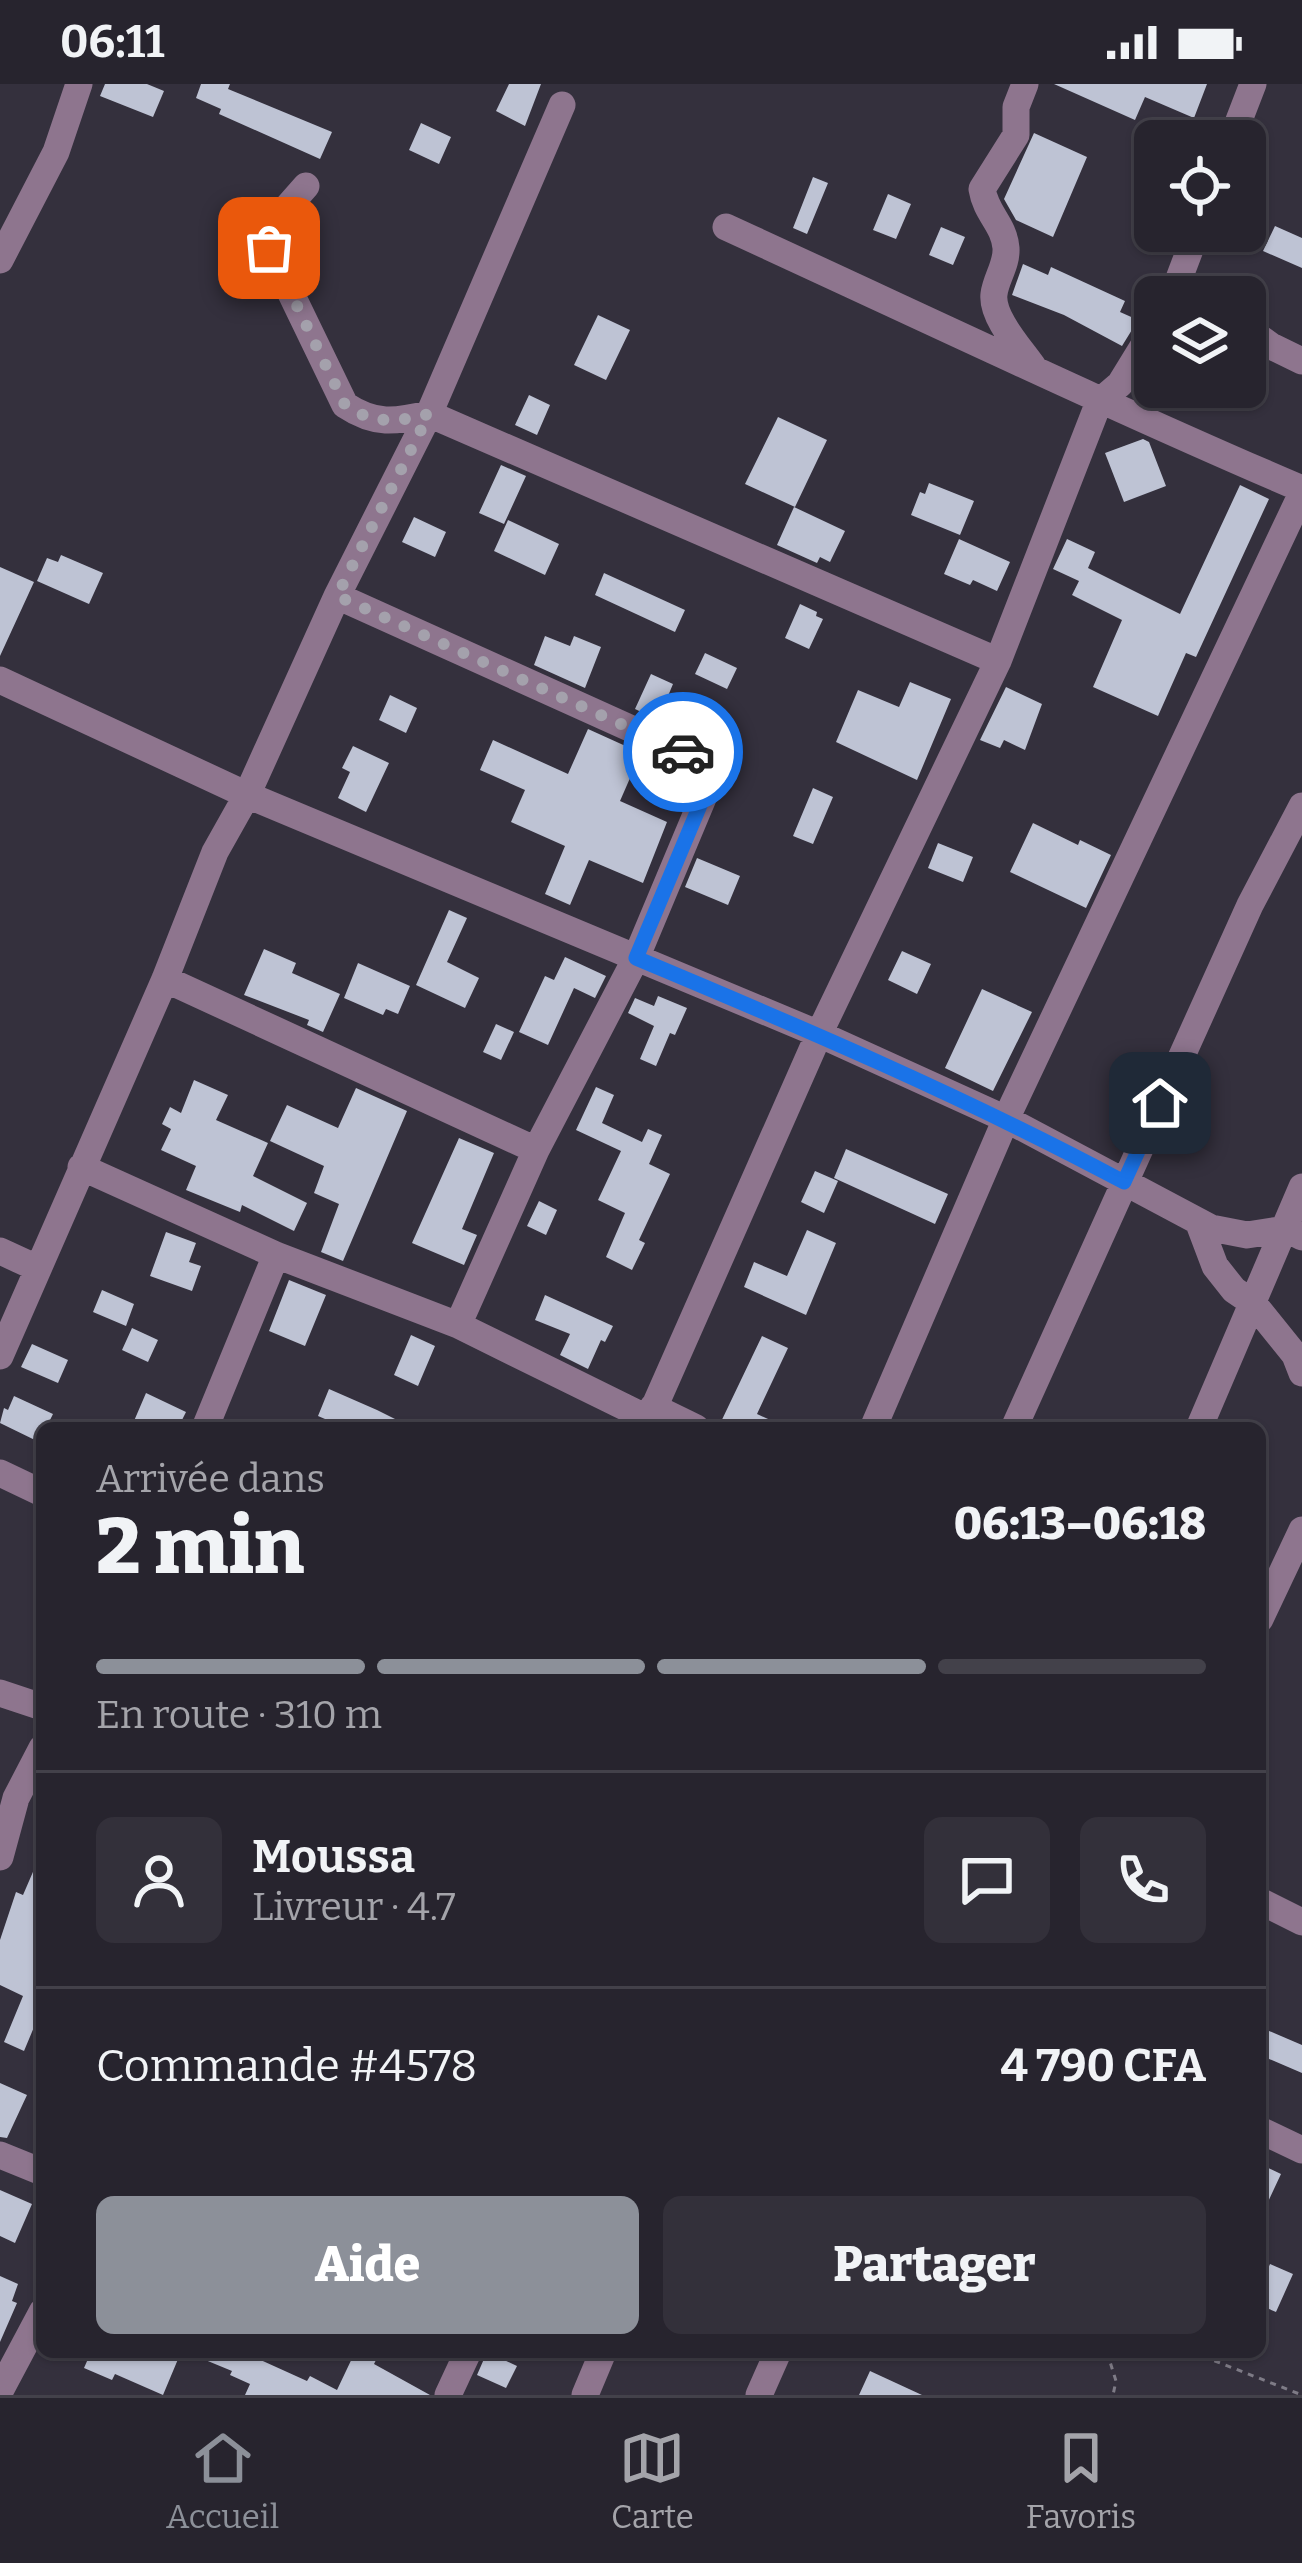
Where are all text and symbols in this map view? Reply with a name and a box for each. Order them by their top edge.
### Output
text: 06:11 [60,15,165,69]
map controls [1134,120,1266,408]
button: locate [1134,120,1266,252]
pin [218,197,320,299]
icon: bag [236,215,302,281]
button: layers [1134,276,1266,408]
courier [623,692,743,812]
icon: car [650,719,716,785]
pin [1109,1052,1211,1154]
icon: home [1127,1070,1193,1136]
text: Arrivée dans [96,1456,325,1502]
text: 06:13–06:18 [954,1497,1206,1551]
text: 2 min [96,1500,305,1594]
text: En route · 310 m [96,1692,382,1738]
button: person [96,1817,222,1943]
button: chat [924,1817,1050,1943]
button: phone [1080,1817,1206,1943]
text: Moussa [252,1830,415,1884]
text: Livreur · 4.7 [252,1884,456,1930]
text: Commande #4578 [96,2039,477,2093]
text: 4 790 CFA [1001,2039,1206,2093]
button: Aide [96,2196,639,2334]
button: Partager [663,2196,1206,2334]
tab: Accueil [166,2425,279,2537]
tab: Carte [611,2425,694,2537]
tab: Favoris [1026,2425,1136,2537]

